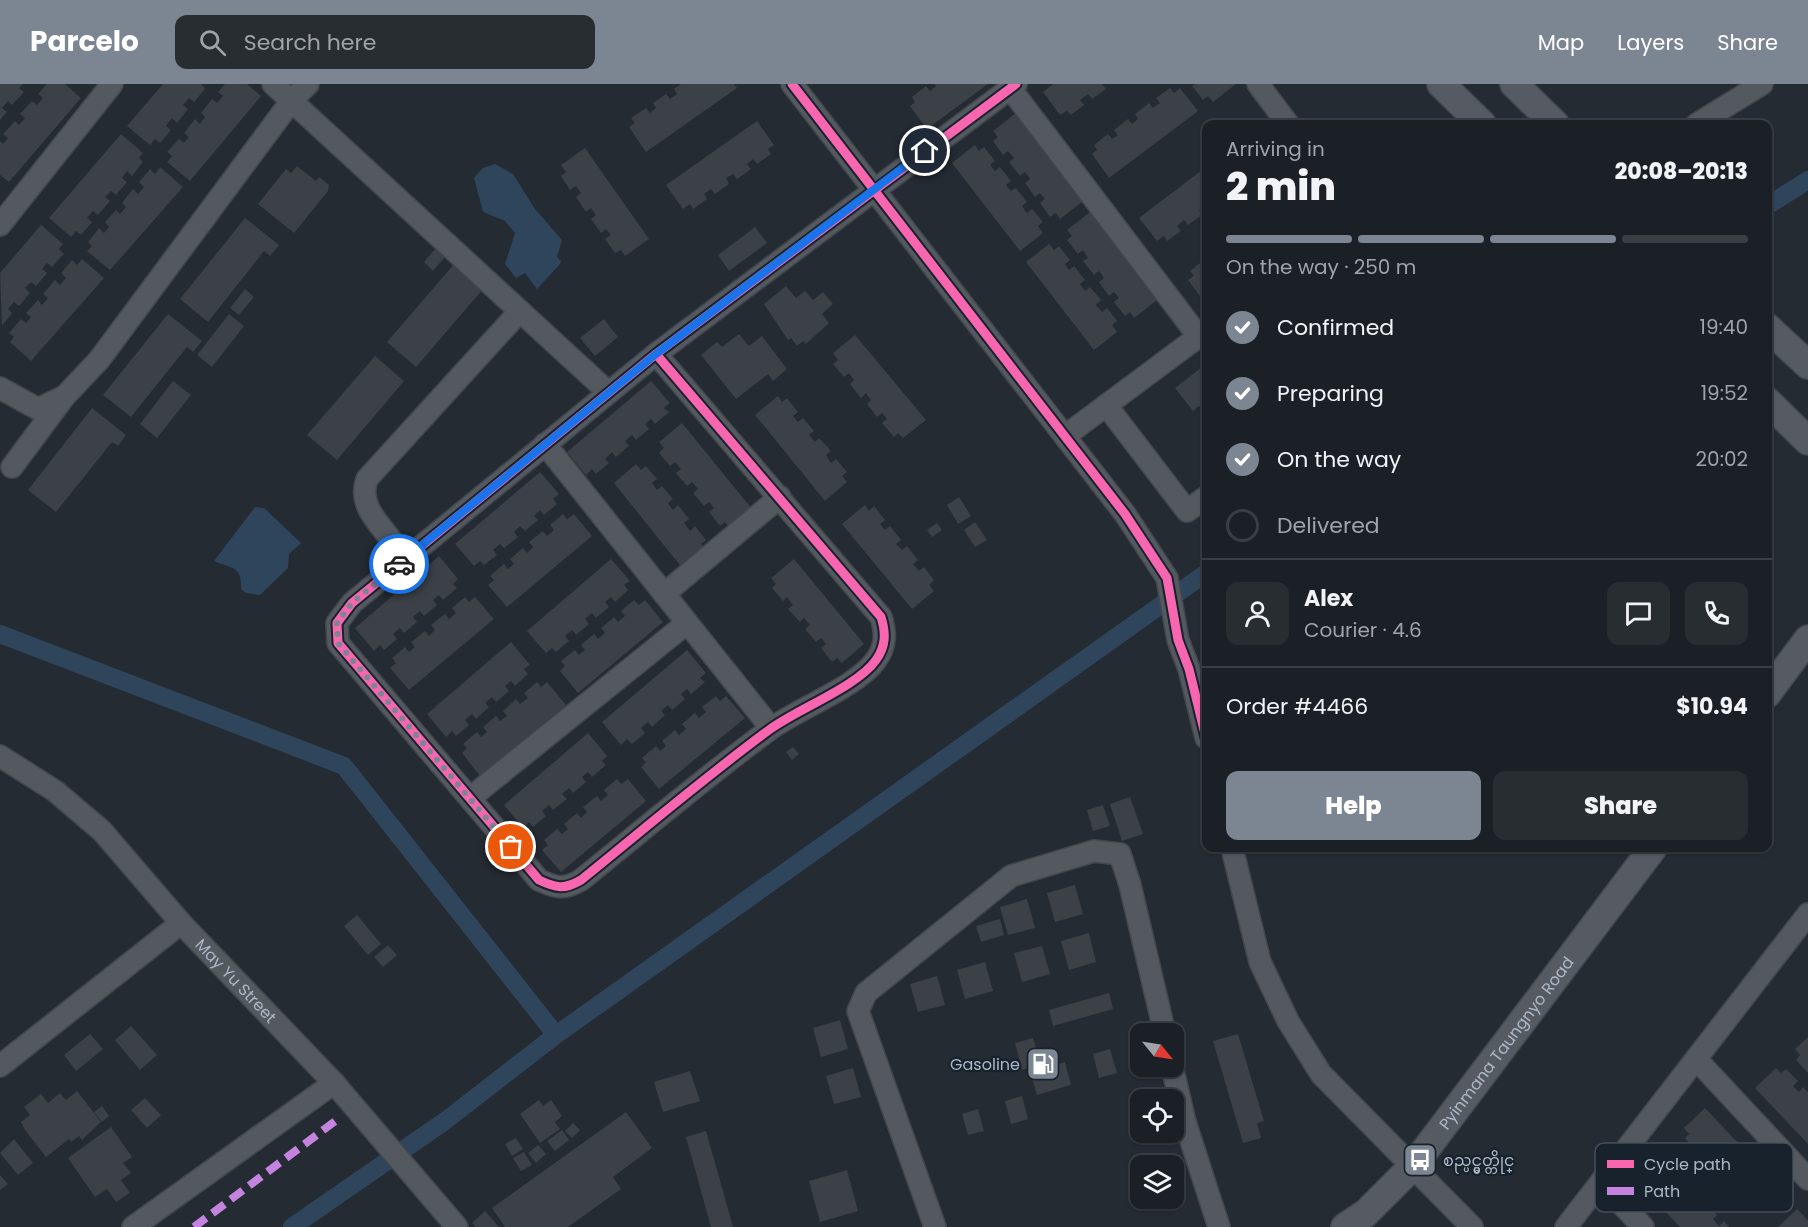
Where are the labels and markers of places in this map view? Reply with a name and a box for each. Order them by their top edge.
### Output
pin [899,125,950,176]
pin [485,821,536,872]
fuel station icon: Gasoline [1025,1046,1061,1082]
place label: Gasoline [950,1053,1020,1076]
bus stop icon: စည္ပင္မွတ္တိုင္ [1402,1142,1438,1178]
place label: စည္ပင္မွတ္တိုင္ [1443,1149,1515,1174]

